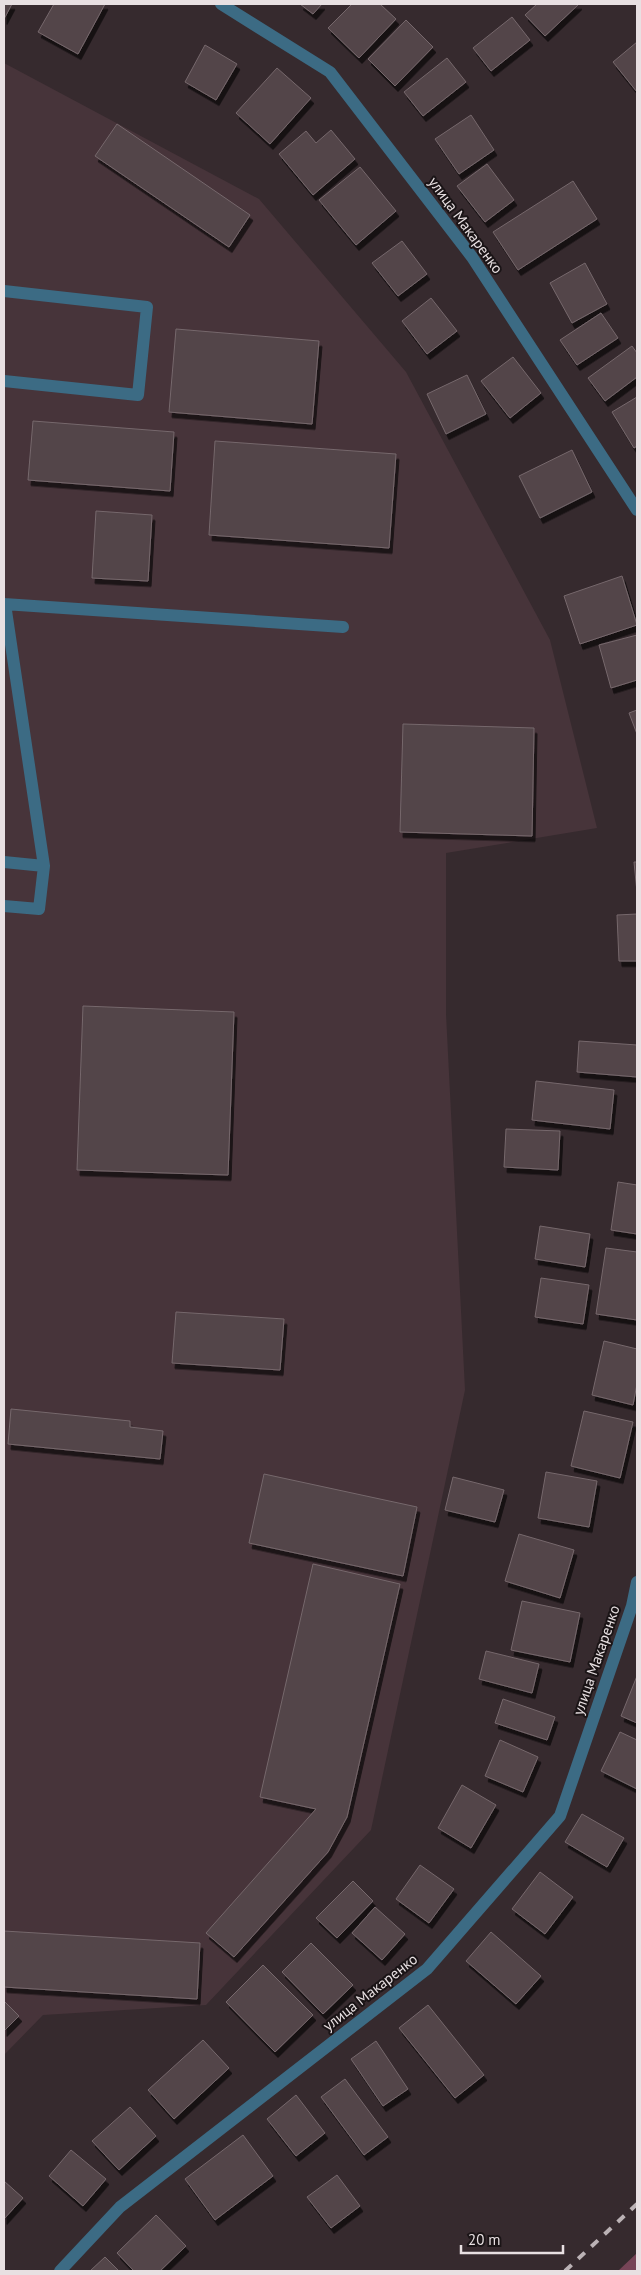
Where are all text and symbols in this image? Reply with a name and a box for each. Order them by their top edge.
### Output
street label: улица Макаренко [425,173,507,277]
street label: улица Макаренко [568,1603,624,1717]
street label: улица Макаренко [319,1949,421,2035]
scale bar [461,2222,564,2254]
text: 20 m [468,2230,501,2249]

